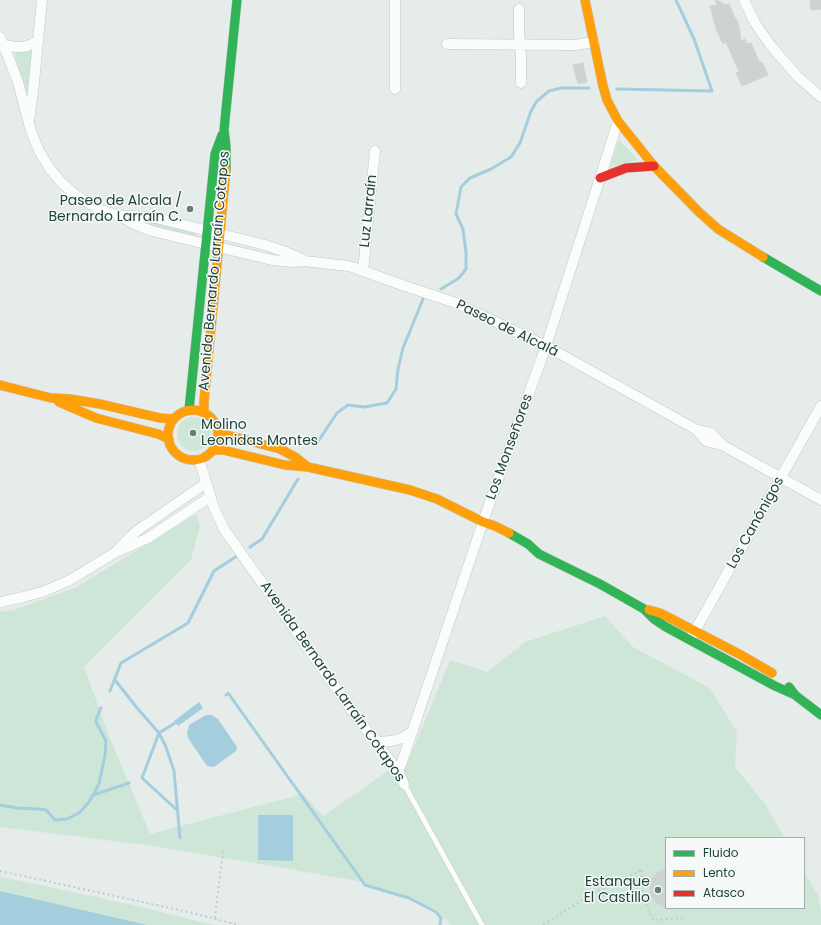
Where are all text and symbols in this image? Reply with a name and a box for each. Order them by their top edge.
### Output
street label: Avenida Bernardo Larraín Cotapos [196,150,234,392]
street label: Luz Larraín [357,174,381,248]
place label: Paseo de Alcala / Bernardo Larraín C. [48,193,182,226]
marker: Paseo de Alcala / Bernardo Larraín C. [185,204,195,214]
street label: Paseo de Alcalá [453,297,561,361]
street label: Los Monseñores [483,392,537,502]
place label: Molino Leonidas Montes [201,417,318,450]
marker: Molino Leonidas Montes [188,428,198,438]
street label: Los Canónigos [724,474,788,572]
street label: Avenida Bernardo Larraín Cotapos [256,578,408,786]
legend [665,837,805,909]
text: Fluido [703,844,738,861]
text: Lento [703,864,735,881]
place label: Estanque El Castillo [584,874,650,906]
text: Atasco [703,884,745,901]
marker: Estanque El Castillo [653,885,663,895]

